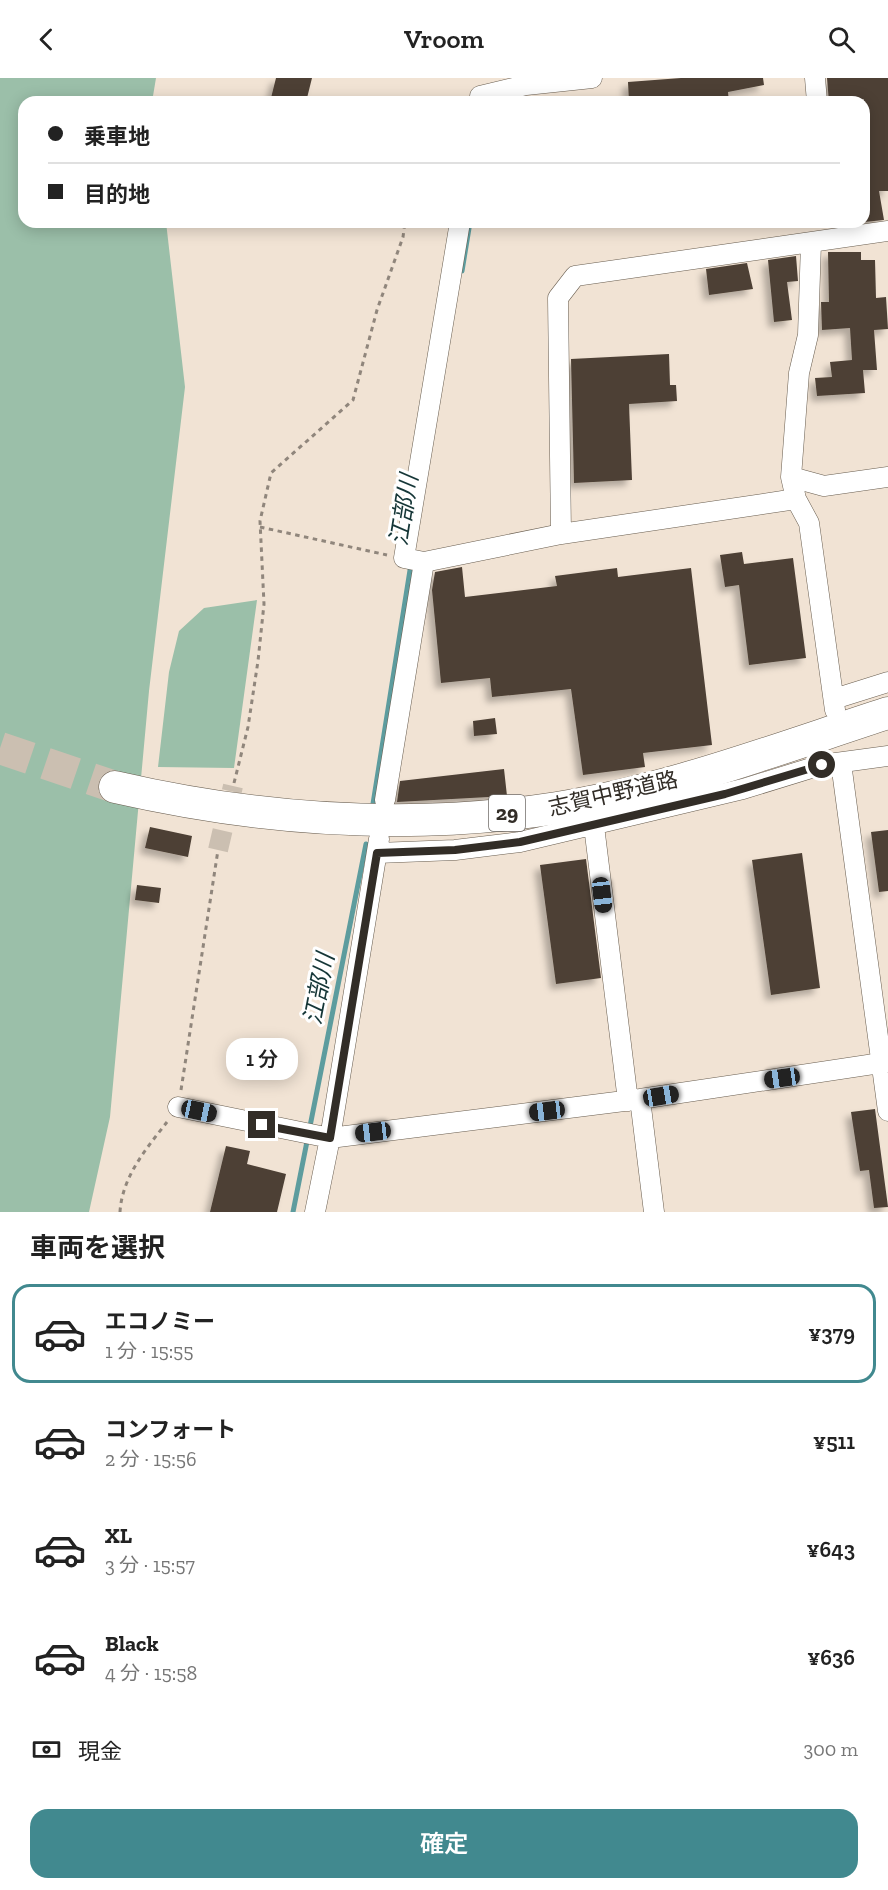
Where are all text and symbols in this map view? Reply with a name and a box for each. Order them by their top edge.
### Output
icon: back [30,23,63,56]
text: Vroom [404,23,484,55]
icon: search [825,23,858,56]
text: 乗車地 [84,123,150,150]
text: 目的地 [84,181,150,208]
water label: 江部川 [384,469,424,548]
route start [808,751,835,778]
street label: 志賀中野道路 [546,765,680,821]
road number: 29 [489,795,525,831]
car [591,876,613,914]
water label: 江部川 [297,948,340,1027]
callout: 1 分 [226,1038,298,1080]
text: 1 分 [246,1047,278,1071]
car [763,1067,801,1089]
car [642,1084,680,1108]
car [180,1098,218,1124]
car [528,1100,566,1122]
route end [248,1111,275,1138]
car [354,1121,392,1143]
text: 車両を選択 [30,1232,165,1264]
icon: car [33,1307,87,1361]
text: エコノミー [105,1308,215,1335]
text: ¥379 [808,1320,855,1347]
text: 1 分 · 15:55 [105,1339,194,1363]
icon: car [33,1415,87,1469]
text: コンフォート [105,1416,236,1443]
text: ¥511 [813,1428,855,1455]
text: 2 分 · 15:56 [105,1447,197,1471]
text: XL [105,1522,132,1549]
icon: car [33,1523,87,1577]
text: ¥643 [807,1536,855,1563]
text: 3 分 · 15:57 [105,1553,195,1577]
text: Black [105,1630,159,1657]
icon: car [33,1631,87,1685]
text: ¥636 [807,1644,855,1671]
text: 4 分 · 15:58 [105,1661,197,1685]
icon: cash [30,1733,63,1766]
text: 300 m [803,1737,858,1761]
text: 現金 [78,1738,122,1765]
button: 確定 [30,1809,858,1878]

